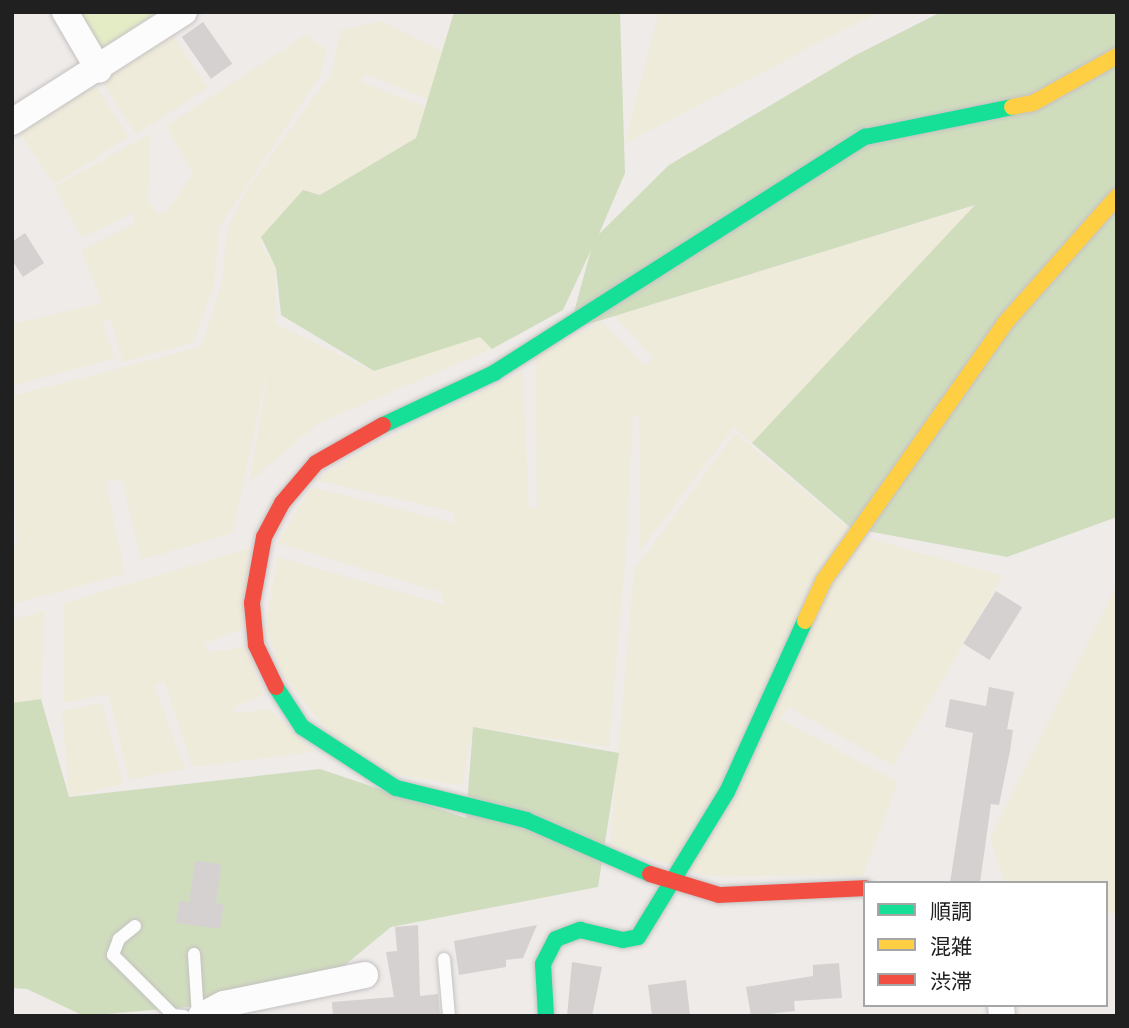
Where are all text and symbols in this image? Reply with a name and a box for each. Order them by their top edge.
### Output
legend [863,881,1108,1007]
text: 順調 [930,899,972,924]
text: 混雑 [930,934,972,959]
text: 渋滞 [930,969,972,994]

